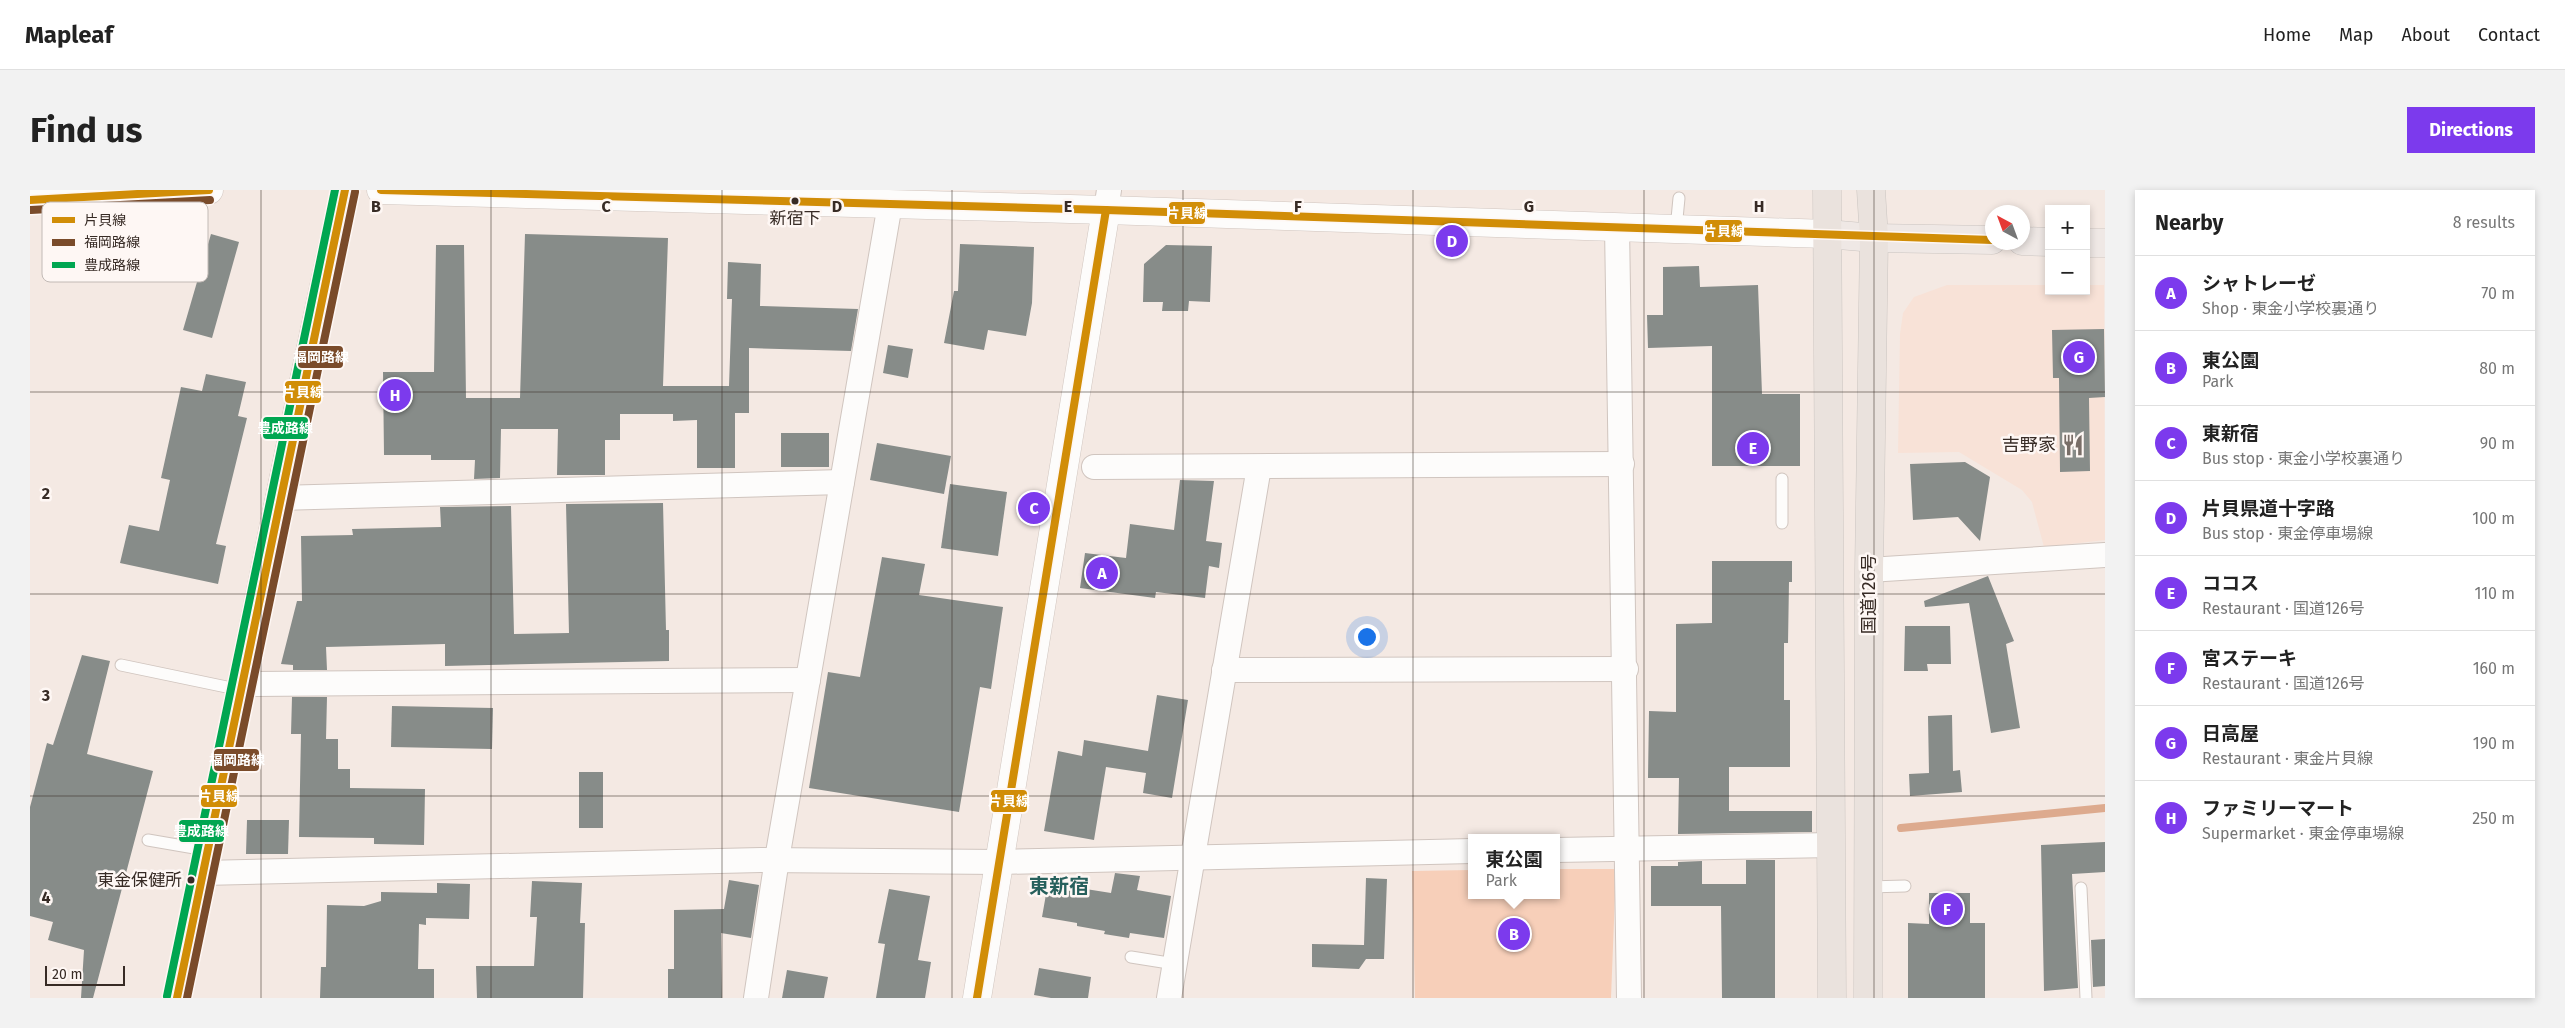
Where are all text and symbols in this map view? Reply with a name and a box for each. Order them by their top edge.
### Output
text: Mapleaf [25,21,113,49]
text: Home [2263,24,2311,46]
text: Map [2339,24,2373,46]
text: About [2401,24,2450,46]
text: Contact [2478,24,2540,46]
button: Directions [2407,107,2535,153]
text: Find us [30,109,142,151]
marker: 新宿下 [790,196,800,206]
text: B [371,197,381,216]
text: C [601,197,611,216]
text: D [832,197,842,216]
text: E [1064,197,1072,216]
text: F [1294,197,1302,216]
text: G [1524,197,1534,216]
text: H [1754,197,1764,216]
line badge: 片貝線 [1168,201,1206,225]
legend [42,202,208,282]
text: 片貝線 [1166,205,1208,222]
north arrow [1985,205,2030,250]
map controls [2045,205,2090,295]
button: + [2045,205,2090,250]
place label: 新宿下 [770,208,821,229]
text: Nearby [2155,210,2223,236]
text: 片貝線 [84,212,126,229]
text: 8 results [2453,213,2515,232]
line badge: 片貝線 [1704,219,1743,243]
pin: D [1436,222,1468,260]
text: 片貝線 [1703,223,1745,240]
text: 福岡路線 [84,234,140,251]
button: − [2045,250,2090,295]
text: 豊成路線 [84,257,140,274]
text: シャトレーゼ [2202,272,2316,295]
text: A [2166,284,2176,303]
text: 70 m [2481,284,2515,303]
text: Shop · 東金小学校裏通り [2202,299,2379,318]
pin: G [2063,338,2095,376]
line badge: 福岡路線 [297,345,344,369]
text: 福岡路線 [293,349,349,366]
text: 東公園 [2202,349,2259,372]
text: B [2166,359,2176,378]
text: 80 m [2479,359,2515,378]
text: Park [2202,372,2234,391]
pin: H [379,376,411,414]
line badge: 片貝線 [284,380,322,404]
text: 片貝線 [282,384,324,401]
line badge: 豊成路線 [262,416,309,440]
text: 豊成路線 [257,420,313,437]
text: 東新宿 [2202,422,2259,445]
pin: E [1737,429,1769,467]
restaurant icon: 吉野家 [2060,432,2086,458]
place label: 吉野家 [2002,434,2056,456]
text: C [2166,434,2176,453]
text: 90 m [2480,434,2515,453]
text: Bus stop · 東金小学校裏通り [2202,449,2405,468]
text: 2 [42,484,50,503]
pin: C [1018,489,1050,527]
text: 片貝県道十字路 [2202,497,2335,520]
text: D [2166,509,2176,528]
text: 100 m [2472,509,2515,528]
text: Bus stop · 東金停車場線 [2202,524,2373,543]
pin: A [1086,554,1118,592]
street label: 国道126号 [1858,554,1880,634]
text: ココス [2202,572,2259,595]
text: E [2167,584,2175,603]
text: 110 m [2474,584,2515,603]
text: Restaurant · 国道126号 [2202,599,2364,618]
your location [1354,624,1380,650]
text: 宮ステーキ [2202,647,2297,670]
text: F [2167,659,2175,678]
text: 160 m [2473,659,2515,678]
text: Restaurant · 国道126号 [2202,674,2364,693]
text: 3 [41,686,50,705]
text: 日高屋 [2202,722,2259,745]
text: G [2166,734,2176,753]
text: 190 m [2473,734,2515,753]
line badge: 福岡路線 [213,748,260,772]
text: Restaurant · 東金片貝線 [2202,749,2373,768]
text: 福岡路線 [209,752,265,769]
line badge: 片貝線 [200,784,238,808]
text: 片貝線 [198,788,240,805]
line badge: 片貝線 [990,789,1028,813]
text: 片貝線 [988,793,1030,810]
text: ファミリーマート [2202,797,2354,820]
text: H [2166,809,2176,828]
text: 250 m [2472,809,2515,828]
line badge: 豊成路線 [178,819,225,843]
text: 豊成路線 [173,823,229,840]
text: Supermarket · 東金停車場線 [2202,824,2404,843]
popup [1468,834,1560,899]
text: 東公園 [1485,848,1543,871]
place label: 東金保健所 [97,870,182,891]
text: Park [1485,871,1517,890]
district label: 東新宿 [1029,874,1089,898]
marker: 東金保健所 [186,875,196,885]
text: 4 [41,888,51,907]
pin: F [1931,890,1963,928]
pin: B [1498,915,1530,953]
scale bar [45,963,125,986]
text: 20 m [52,966,82,983]

